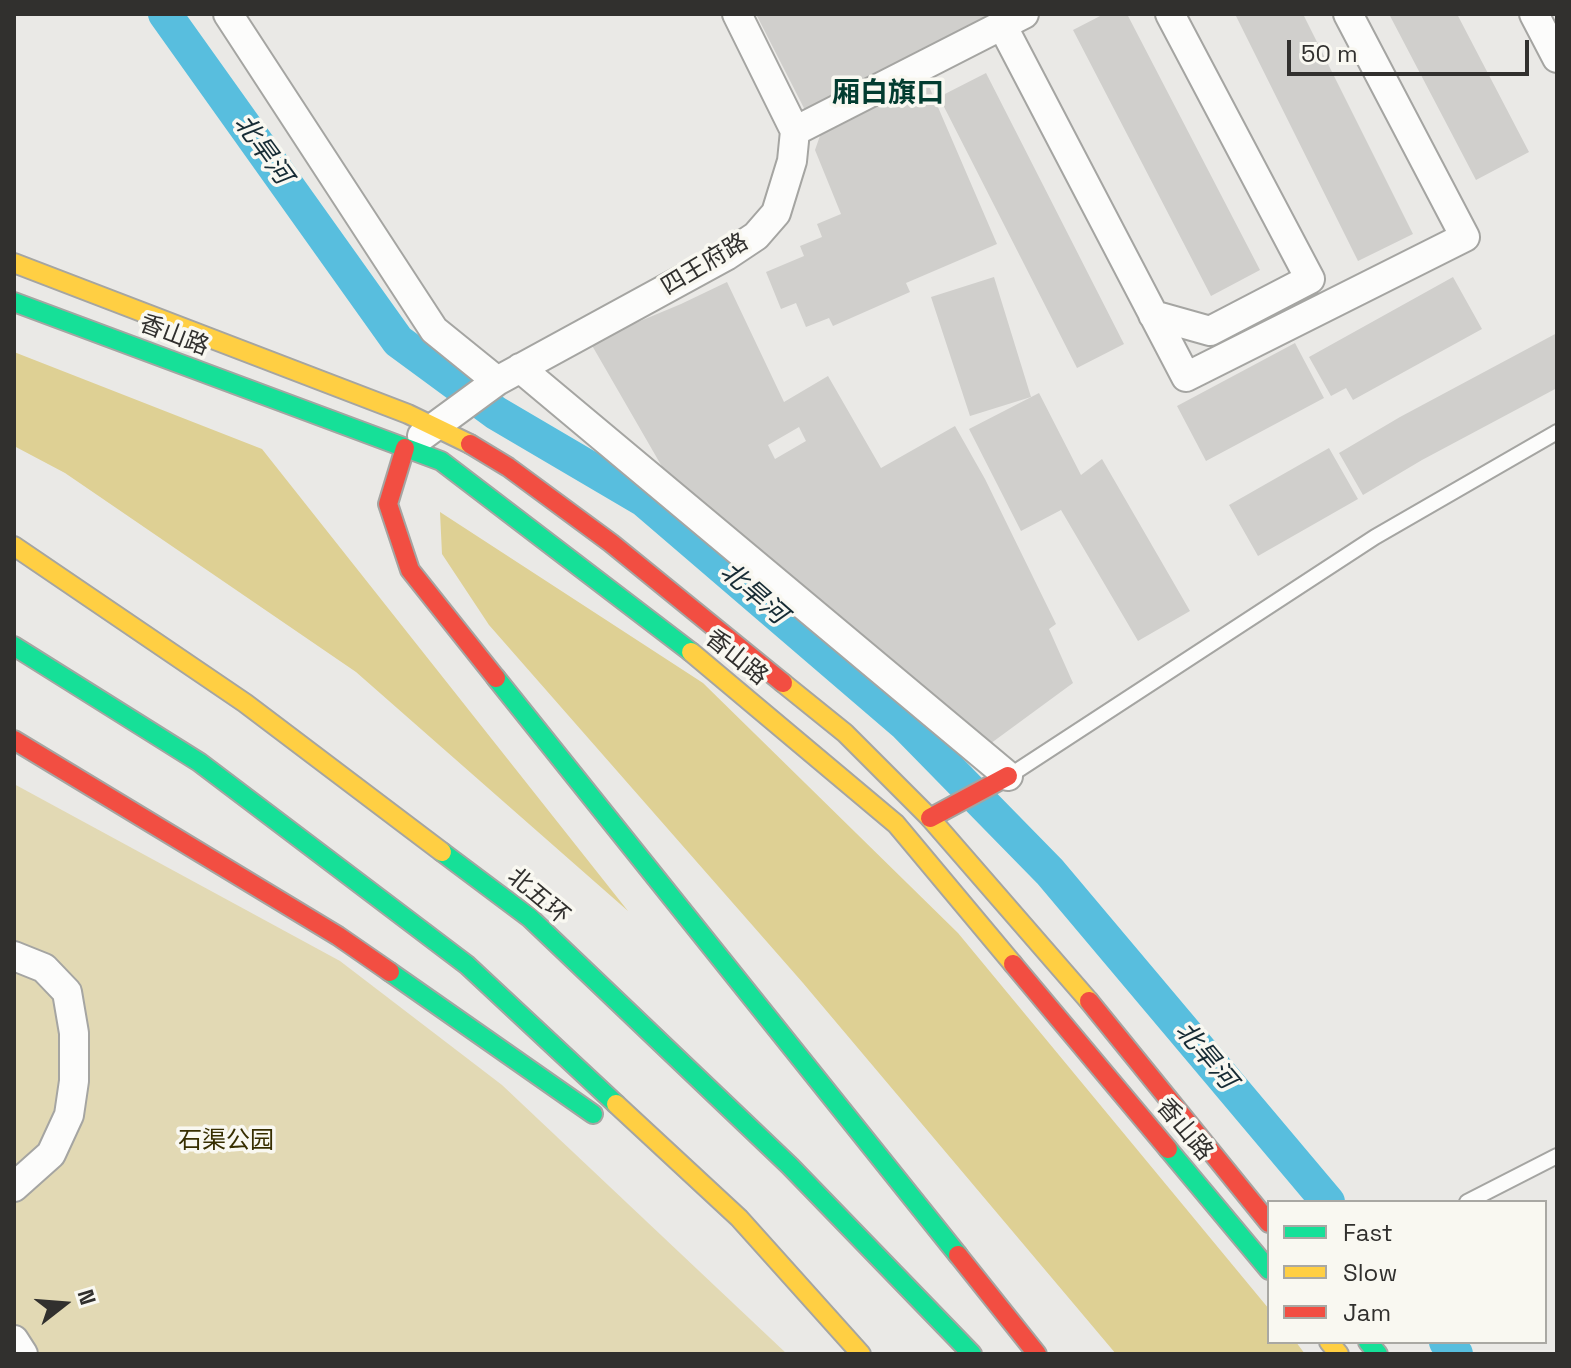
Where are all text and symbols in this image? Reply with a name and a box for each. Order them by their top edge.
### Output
scale bar [1291,24,1533,74]
text: 50 m [1301,38,1358,69]
district label: 厢白旗口 [832,77,944,111]
water label: 北旱河 [226,109,298,191]
street label: 四王府路 [656,228,754,302]
street label: 香山路 [135,310,213,362]
water label: 北旱河 [713,557,793,631]
street label: 香山路 [699,624,773,692]
street label: 北五环 [501,863,575,931]
water label: 北旱河 [1168,1016,1242,1096]
street label: 香山路 [1150,1093,1218,1167]
park label: 石渠公园 [178,1127,274,1155]
legend [1267,1200,1547,1344]
text: Fast [1343,1217,1393,1248]
text: Slow [1343,1257,1397,1288]
north arrow [24,1264,104,1344]
text: N [71,1286,102,1308]
text: Jam [1343,1297,1391,1328]

